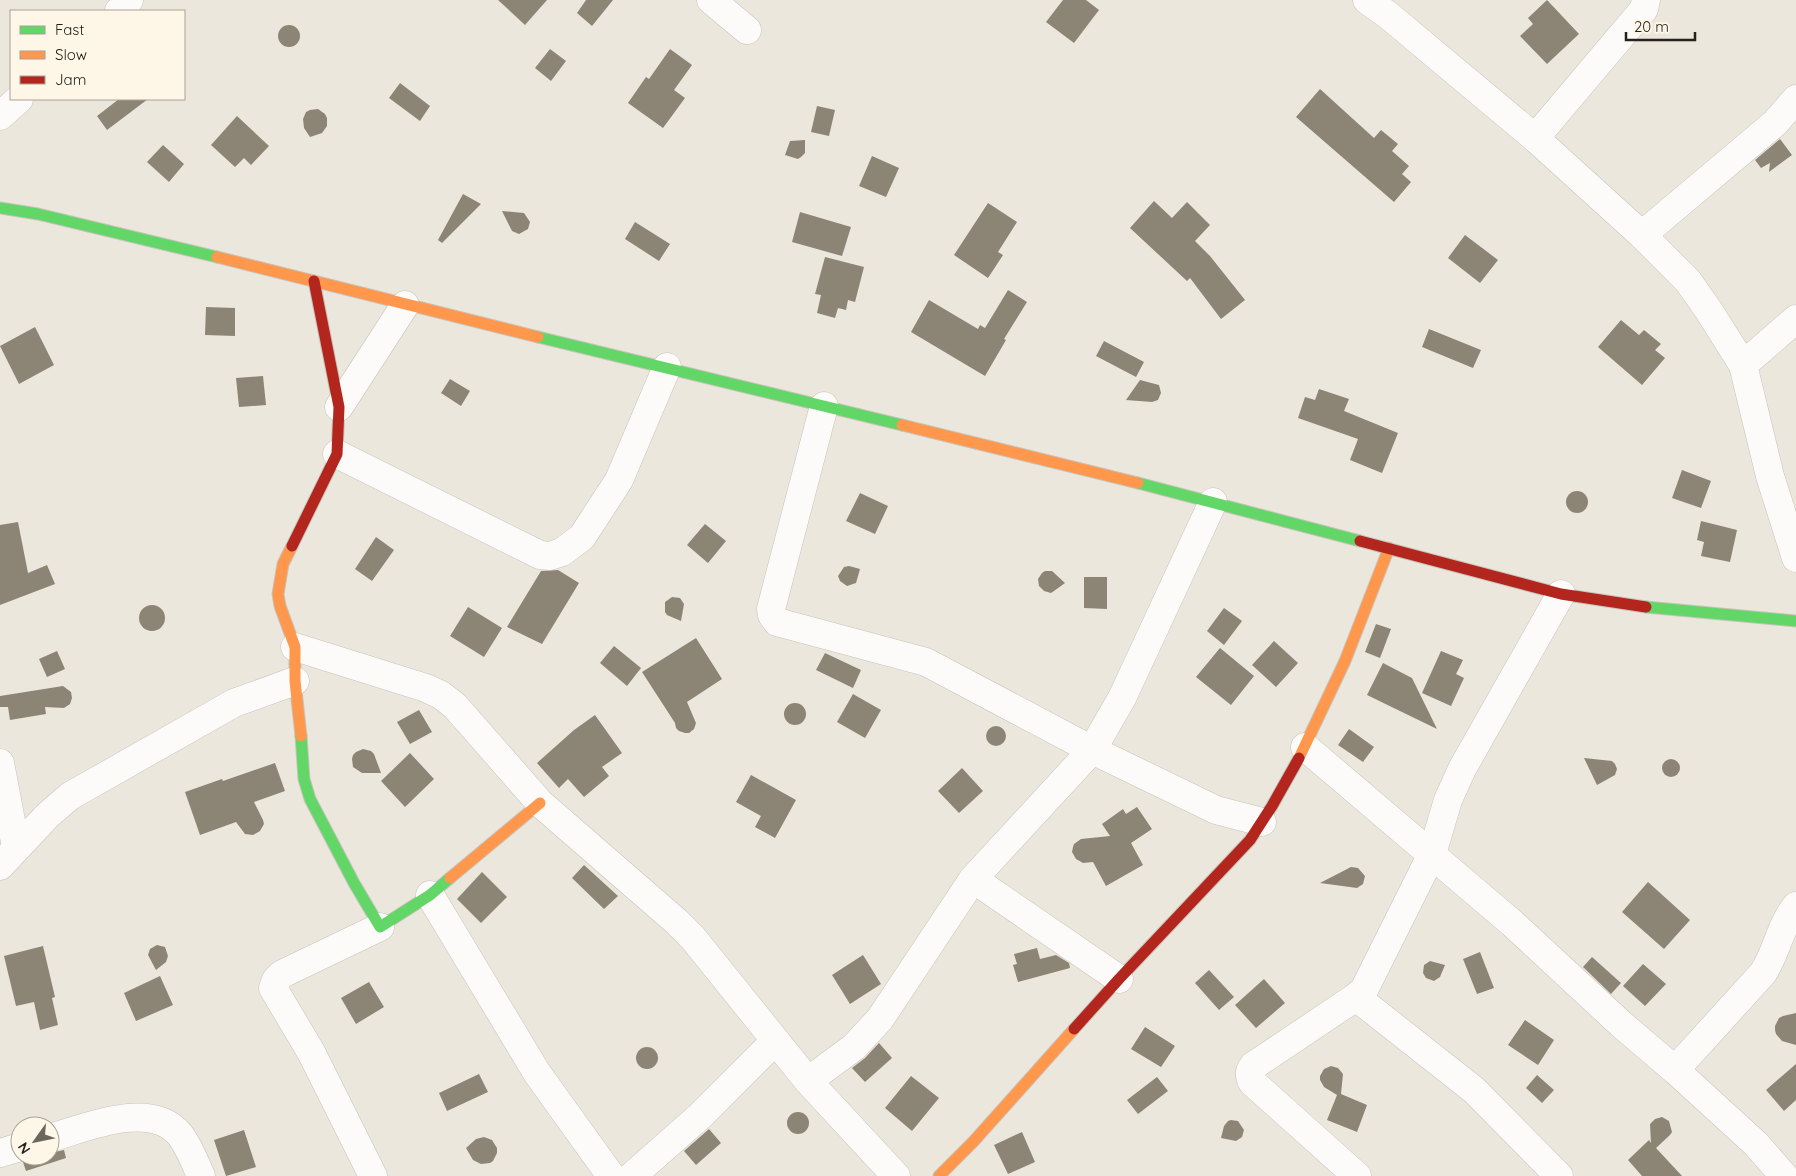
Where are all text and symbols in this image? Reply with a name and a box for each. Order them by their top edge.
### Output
legend [10,10,185,100]
scale bar [1626,10,1695,42]
text: 20 m [1634,17,1669,36]
text: Fast [55,20,84,39]
text: Slow [55,45,87,64]
text: Jam [55,70,86,89]
north arrow [10,1116,60,1166]
text: N [14,1139,34,1157]

